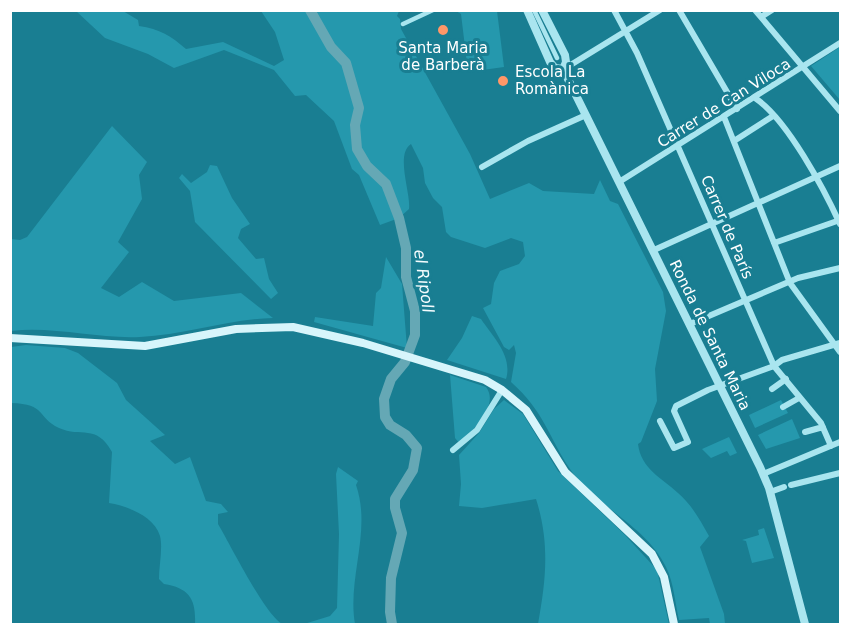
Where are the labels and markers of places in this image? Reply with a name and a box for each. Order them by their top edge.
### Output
marker: Santa Maria de Barberà [436,23,450,37]
place label: Santa Maria de Barberà [398,39,488,74]
place label: Escola La Romànica [515,63,589,98]
marker: Escola La Romànica [496,74,510,88]

